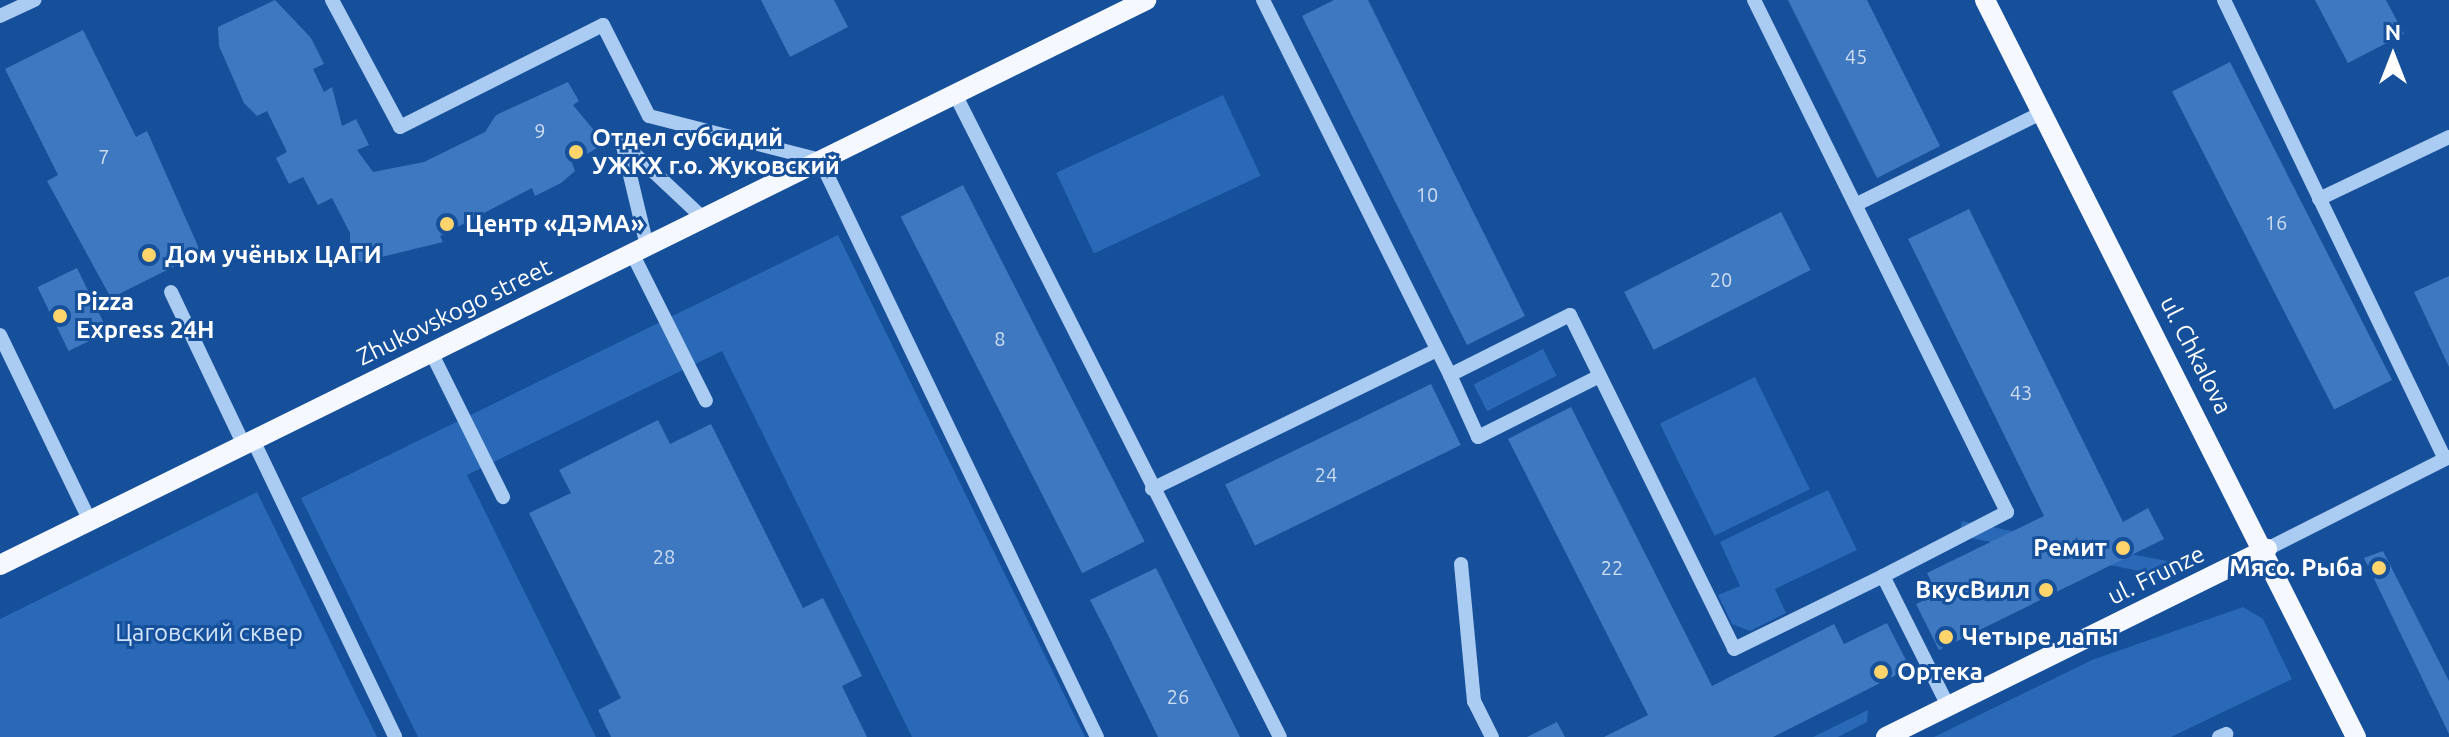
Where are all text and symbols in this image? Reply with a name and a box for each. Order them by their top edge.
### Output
north arrow [2353,16,2433,96]
text: N [2385,19,2401,44]
house number: 45 [1845,44,1867,68]
house number: 9 [534,118,546,142]
place label: Отдел субсидий УЖКХ г.о. Жуковский [592,124,840,180]
marker: Отдел субсидий УЖКХ г.о. Жуковский [567,143,585,161]
house number: 7 [98,144,110,168]
house number: 10 [1416,182,1438,206]
place label: Центр «ДЭМА» [465,210,644,238]
house number: 16 [2265,210,2287,234]
marker: Центр «ДЭМА» [436,213,458,235]
place label: Дом учёных ЦАГИ [165,241,382,269]
marker: Дом учёных ЦАГИ [140,246,158,264]
street label: Zhukovskogo street [352,252,556,372]
house number: 20 [1710,267,1732,291]
place label: Pizza Express 24H [76,288,214,344]
street label: ul. Chkalova [2154,291,2238,419]
marker: Pizza Express 24H [51,307,69,325]
house number: 8 [994,326,1006,350]
house number: 43 [2010,380,2032,404]
house number: 24 [1315,462,1337,486]
place label: Ремит [2033,534,2107,562]
street label: ul. Frunze [2103,539,2209,611]
marker: Ремит [2114,539,2132,557]
house number: 28 [653,544,675,568]
place label: Мясо. Рыба [2229,554,2363,582]
house number: 22 [1601,555,1623,579]
marker: Мясо. Рыба [2370,559,2388,577]
place label: ВкусВилл [1915,576,2030,604]
marker: ВкусВилл [2037,581,2055,599]
park label: Цаговский сквер [115,619,303,647]
place label: Четыре лапы [1962,623,2118,651]
marker: Четыре лапы [1937,628,1955,646]
place label: Ортека [1897,658,1983,686]
marker: Ортека [1872,663,1890,681]
house number: 26 [1167,684,1189,708]

